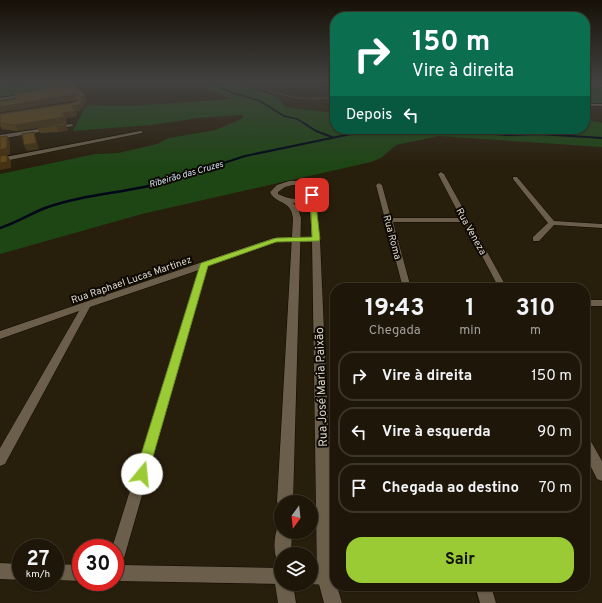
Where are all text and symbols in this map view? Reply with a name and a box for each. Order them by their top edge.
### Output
text: 150 m [412,25,490,61]
icon: right [346,28,398,80]
text: Vire à direita [412,60,514,83]
icon: left [400,104,422,126]
text: Depois [346,106,392,125]
water label: Ribeirão das Cruzes [148,158,225,190]
pin [295,178,329,212]
icon: arrive [301,184,323,206]
street label: Rua Veneza [452,206,489,258]
street label: Rua Roma [379,214,404,261]
street label: Rua Raphael Lucas Martinez [70,254,193,307]
text: 19:43 [365,294,425,324]
text: 1 [465,294,475,324]
text: 310 [516,294,555,324]
text: Chegada [369,323,421,339]
text: min [459,323,481,339]
text: m [530,323,541,339]
street label: Rua José Maria Paixão [312,327,332,447]
icon: right [348,365,370,387]
text: Vire à direita [382,367,472,386]
text: 150 m [531,367,572,386]
icon: left [348,421,370,443]
text: Vire à esquerda [382,423,491,442]
text: 90 m [537,423,572,442]
position arrow [121,453,163,495]
icon: arrive [348,477,370,499]
text: Chegada ao destino [382,479,519,498]
text: 70 m [539,479,572,498]
north arrow [274,495,318,539]
map controls [274,495,318,591]
button: Sair [346,537,574,583]
speed limit sign: 30 [72,539,124,591]
text: 27 [27,547,49,573]
button: layers [274,547,318,591]
text: km/h [26,568,50,581]

